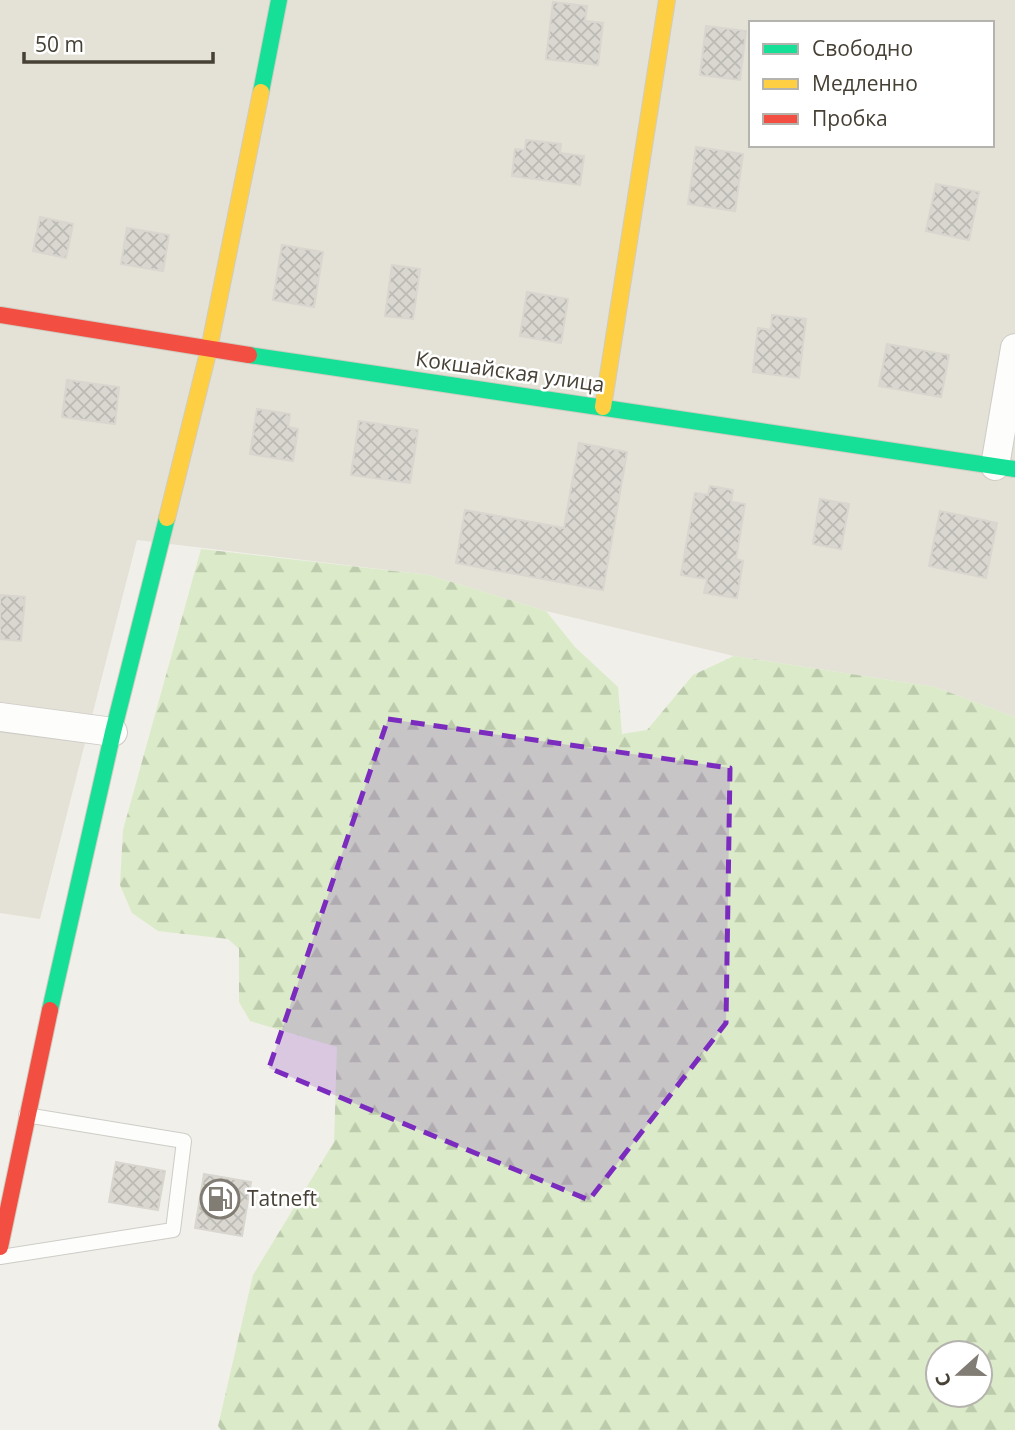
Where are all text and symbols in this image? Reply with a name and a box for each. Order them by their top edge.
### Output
scale bar [24,21,214,65]
legend [749,21,994,147]
text: 50 m [35,30,84,58]
text: Свободно [812,34,913,62]
text: Медленно [812,69,918,97]
text: Пробка [812,104,888,132]
street label: Кокшайская улица [414,344,606,398]
fuel station icon: Tatneft [199,1178,241,1220]
place label: Tatneft [247,1184,317,1212]
north arrow [924,1339,994,1409]
text: С [929,1370,957,1390]

